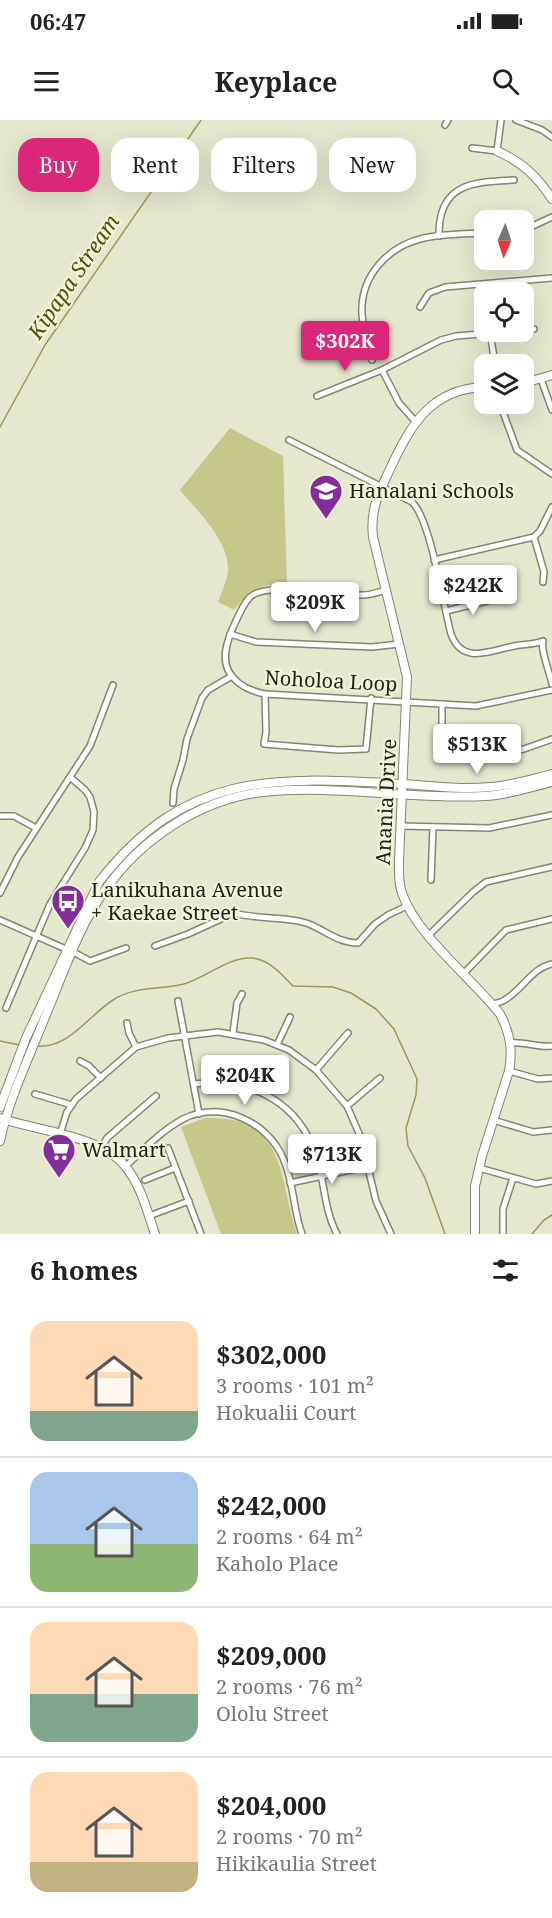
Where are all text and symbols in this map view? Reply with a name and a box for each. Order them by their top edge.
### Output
text: 06:47 [30,6,86,36]
text: Keyplace [214,63,338,100]
icon: menu [30,65,63,98]
icon: search [489,65,522,98]
chip: Buy [18,138,99,192]
chip: Rent [111,138,199,192]
chip: Filters [211,138,317,192]
chip: New [329,138,416,192]
water label: Kipapa Stream [20,208,125,345]
north arrow [474,210,534,270]
map controls [474,210,534,414]
button: locate [474,282,534,342]
pin: $302K [303,321,387,372]
text: $302K [315,327,375,354]
button: layers [474,354,534,414]
school or university icon: Hanalani Schools [308,473,344,520]
place label: Hanalani Schools [349,477,514,504]
pin: $242K [431,565,515,616]
text: $242K [443,571,503,598]
pin: $209K [273,582,357,633]
text: $209K [285,588,345,615]
street label: Noholoa Loop [264,664,398,697]
pin: $513K [435,724,519,775]
text: $513K [447,730,507,757]
street label: Anania Drive [369,738,402,866]
place label: Lanikuhana Avenue + Kaekae Street [91,876,283,926]
bus stop icon: Lanikuhana Avenue + Kaekae Street [50,883,86,930]
pin: $204K [203,1055,287,1106]
text: $204K [215,1061,275,1088]
supermarket icon: Walmart [41,1132,77,1179]
pin: $713K [290,1134,374,1185]
place label: Walmart [82,1136,166,1163]
text: $713K [302,1140,362,1167]
text: 6 homes [30,1252,138,1288]
icon: filters [489,1254,522,1287]
text: $302,000 [216,1336,326,1372]
icon: home [78,1345,150,1417]
text: 3 rooms · 101 m² [216,1372,374,1399]
text: Hokualii Court [216,1399,356,1426]
text: $242,000 [216,1487,326,1523]
icon: home [78,1496,150,1568]
text: 2 rooms · 64 m² [216,1523,363,1550]
text: Kaholo Place [216,1550,339,1577]
text: $209,000 [216,1637,326,1673]
icon: home [78,1646,150,1718]
text: 2 rooms · 76 m² [216,1673,363,1700]
text: Ololu Street [216,1700,328,1727]
text: $204,000 [216,1787,326,1823]
icon: home [78,1796,150,1868]
text: 2 rooms · 70 m² [216,1823,363,1850]
text: Hikikaulia Street [216,1850,377,1877]

